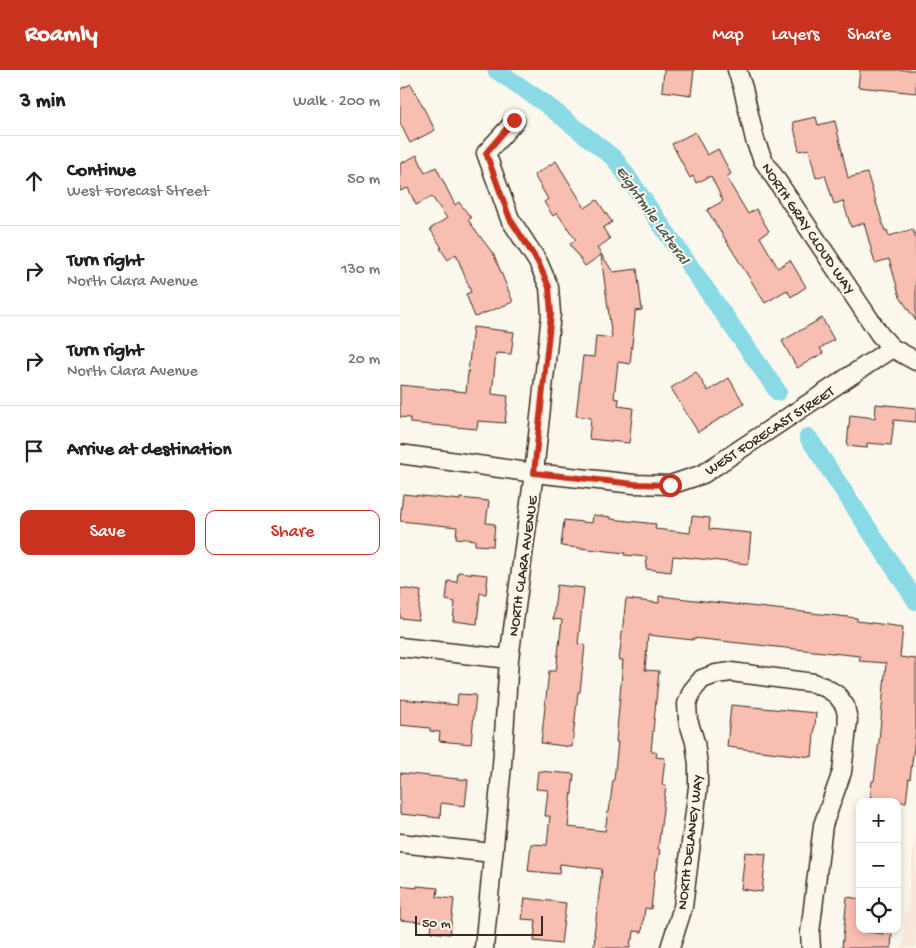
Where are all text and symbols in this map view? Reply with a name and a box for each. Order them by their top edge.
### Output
text: Roamly [25,21,98,50]
text: Map [712,25,744,46]
text: Layers [772,25,819,46]
text: Share [847,25,891,46]
text: 3 min [20,90,65,115]
text: Walk · 200 m [293,93,380,112]
route end [503,109,526,132]
text: Continue [67,160,136,183]
street label: NORTH GRAY CLOUD WAY [757,160,858,298]
water label: Eightmile Lateral [610,163,693,270]
icon: ahead [20,167,48,195]
text: 50 m [347,171,380,190]
text: West Forecast Street [67,183,209,202]
text: Turn right [67,250,143,273]
icon: right [20,257,48,285]
text: 130 m [341,261,380,280]
text: North Clara Avenue [67,273,198,292]
text: Turn right [67,340,143,363]
icon: right [20,347,48,375]
text: 20 m [348,351,380,370]
text: North Clara Avenue [67,363,198,382]
street label: WEST FORECAST STREET [702,382,839,480]
icon: arrive [20,437,48,465]
text: Arrive at destination [67,439,231,462]
route start [659,474,682,497]
street label: NORTH CLARA AVENUE [505,494,543,638]
button: Save [20,510,195,555]
button: Share [205,510,380,555]
street label: NORTH DELANEY WAY [674,774,708,911]
map controls [856,798,901,933]
button: + [856,798,901,843]
button: − [856,843,901,888]
button: locate [856,888,901,933]
scale bar [415,913,542,936]
text: 50 m [422,916,451,933]

